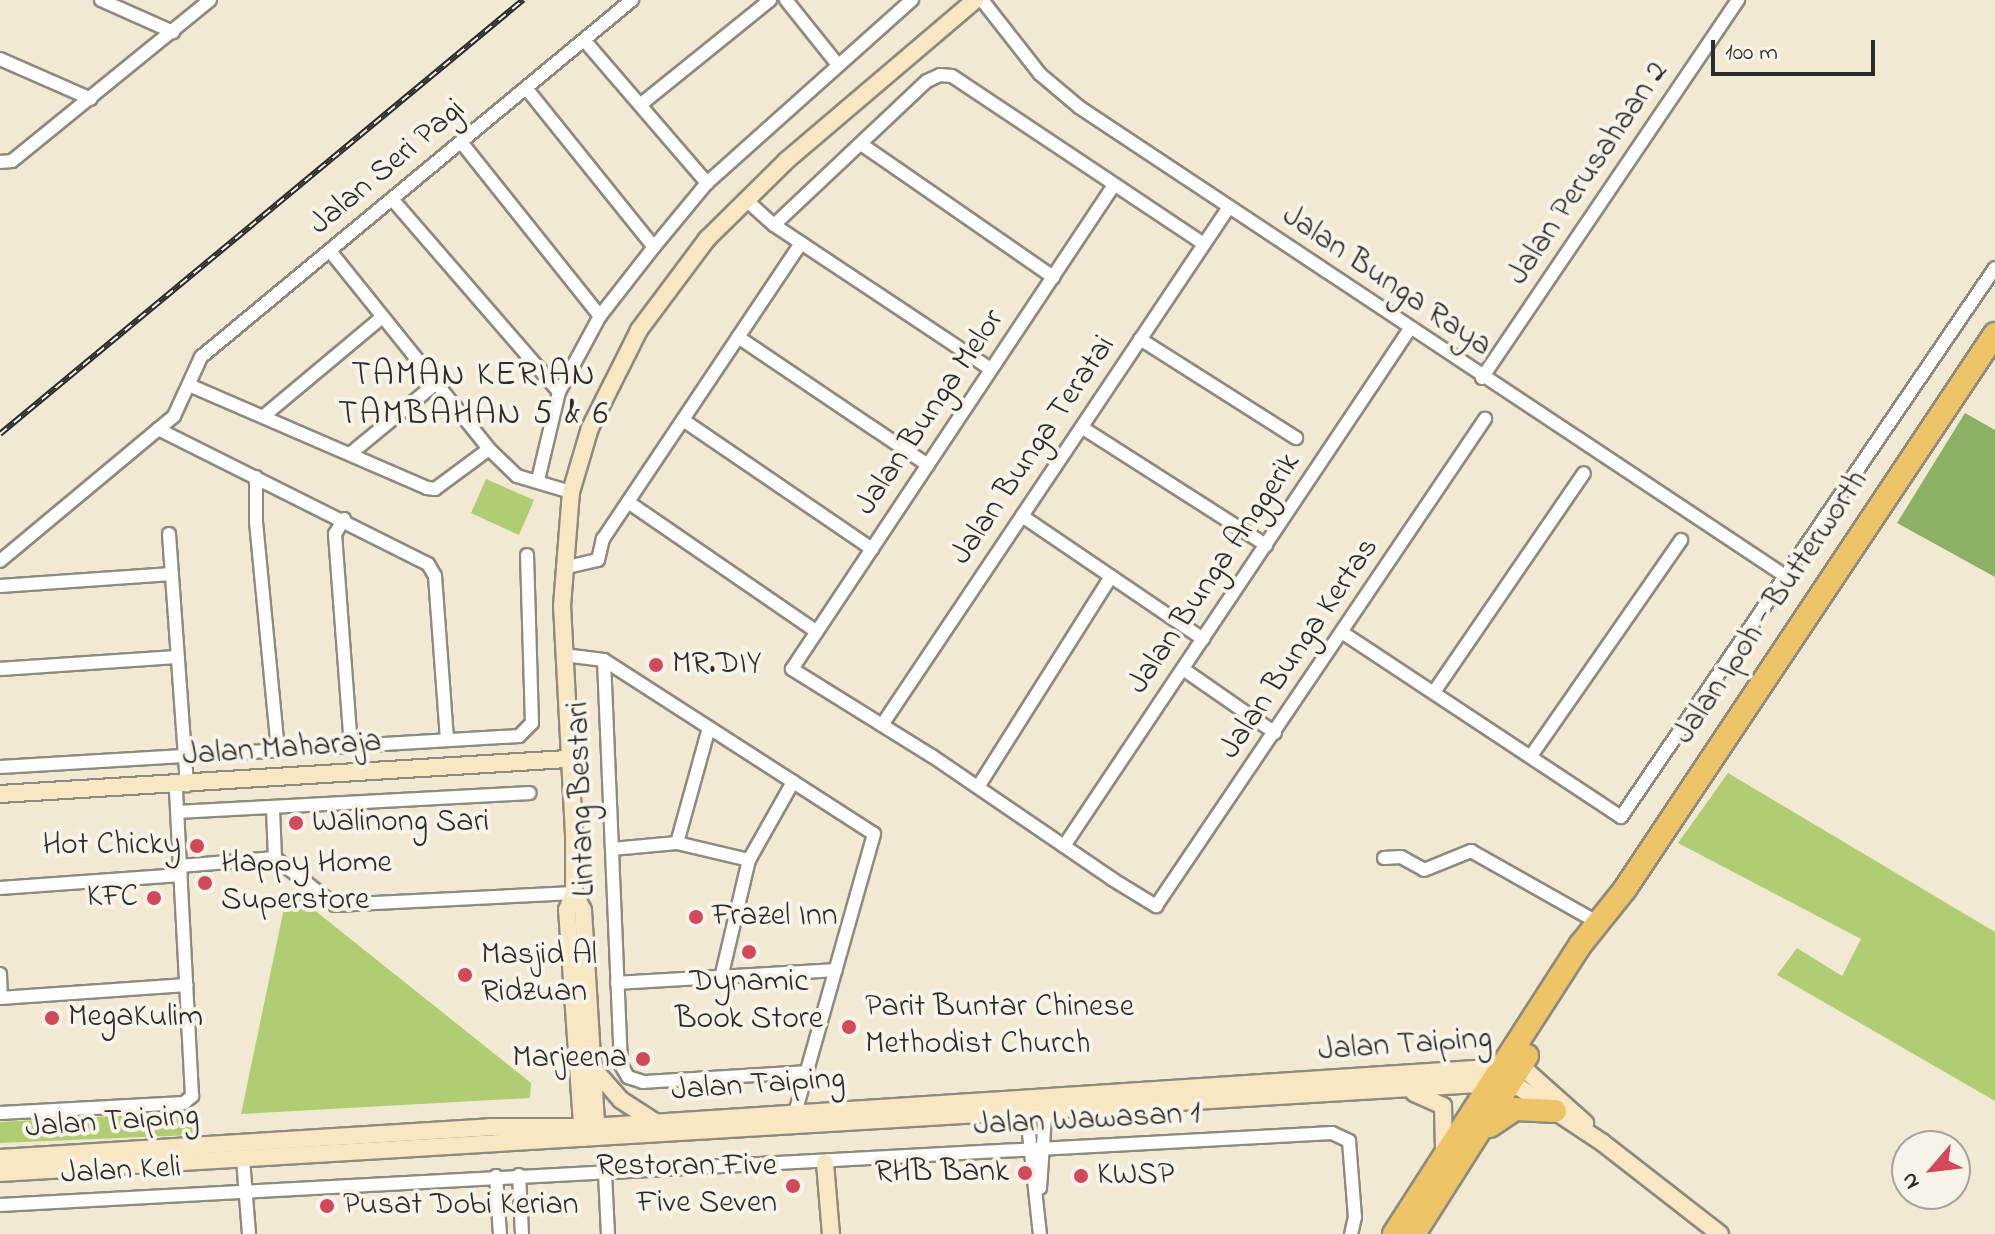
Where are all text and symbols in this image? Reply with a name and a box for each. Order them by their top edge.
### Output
scale bar [1715,24,1879,74]
text: 100 m [1725,36,1778,71]
street label: Jalan Perusahaan 2 [1500,55,1678,293]
street label: Jalan Seri Pagi [302,92,474,244]
street label: Jalan Bunga Raya [1274,198,1498,366]
street label: Jalan Bunga Melor [848,303,1014,523]
street label: Jalan Bunga Teratai [943,329,1125,573]
district label: TAMAN KERIAN TAMBAHAN 5 & 6 [338,356,610,436]
street label: Jalan Bunga Anggerik [1120,446,1310,702]
street label: Jalan Ipoh - Butterworth [1666,464,1878,752]
street label: Jalan Bunga Kertas [1212,531,1388,767]
place label: MR.DIY [672,646,761,684]
marker: MR.DIY [647,656,665,674]
street label: Lintang Bestari [560,701,606,897]
street label: Jalan Maharaja [181,724,383,776]
place label: Walinong Sari [312,804,489,842]
marker: Walinong Sari [287,814,305,832]
place label: Hot Chicky [42,827,181,865]
marker: Hot Chicky [188,837,206,855]
place label: Happy Home Superstore [221,846,392,921]
marker: Happy Home Superstore [196,874,214,892]
place label: KFC [87,879,138,917]
marker: KFC [145,889,163,907]
place label: Frazel Inn [712,898,838,936]
marker: Frazel Inn [687,908,705,926]
place label: Masjid Al Ridzuan [481,938,597,1013]
marker: Dynamic Book Store [740,943,758,961]
place label: Dynamic Book Store [675,965,823,1040]
marker: Masjid Al Ridzuan [456,966,474,984]
place label: Parit Buntar Chinese Methodist Church [865,990,1134,1065]
place label: MegaKulim [68,999,203,1037]
marker: MegaKulim [43,1009,61,1027]
marker: Parit Buntar Chinese Methodist Church [840,1018,858,1036]
street label: Jalan Taiping [1317,1021,1493,1071]
place label: Marjeena [512,1040,627,1078]
marker: Marjeena [634,1050,652,1068]
street label: Jalan Taiping [670,1061,846,1111]
street label: Jalan Wawasan 1 [973,1096,1201,1146]
street label: Jalan Taiping [24,1098,200,1148]
north arrow [1891,1130,1971,1210]
place label: Restoran Five Five Seven [596,1149,777,1224]
street label: Jalan Keli [60,1150,182,1194]
place label: RHB Bank [875,1154,1009,1192]
place label: KWSP [1097,1157,1174,1195]
marker: RHB Bank [1016,1164,1034,1182]
text: N [1894,1166,1929,1194]
marker: KWSP [1072,1167,1090,1185]
marker: Restoran Five Five Seven [784,1177,802,1195]
place label: Pusat Dobi Kerian [343,1187,579,1225]
marker: Pusat Dobi Kerian [318,1197,336,1215]

